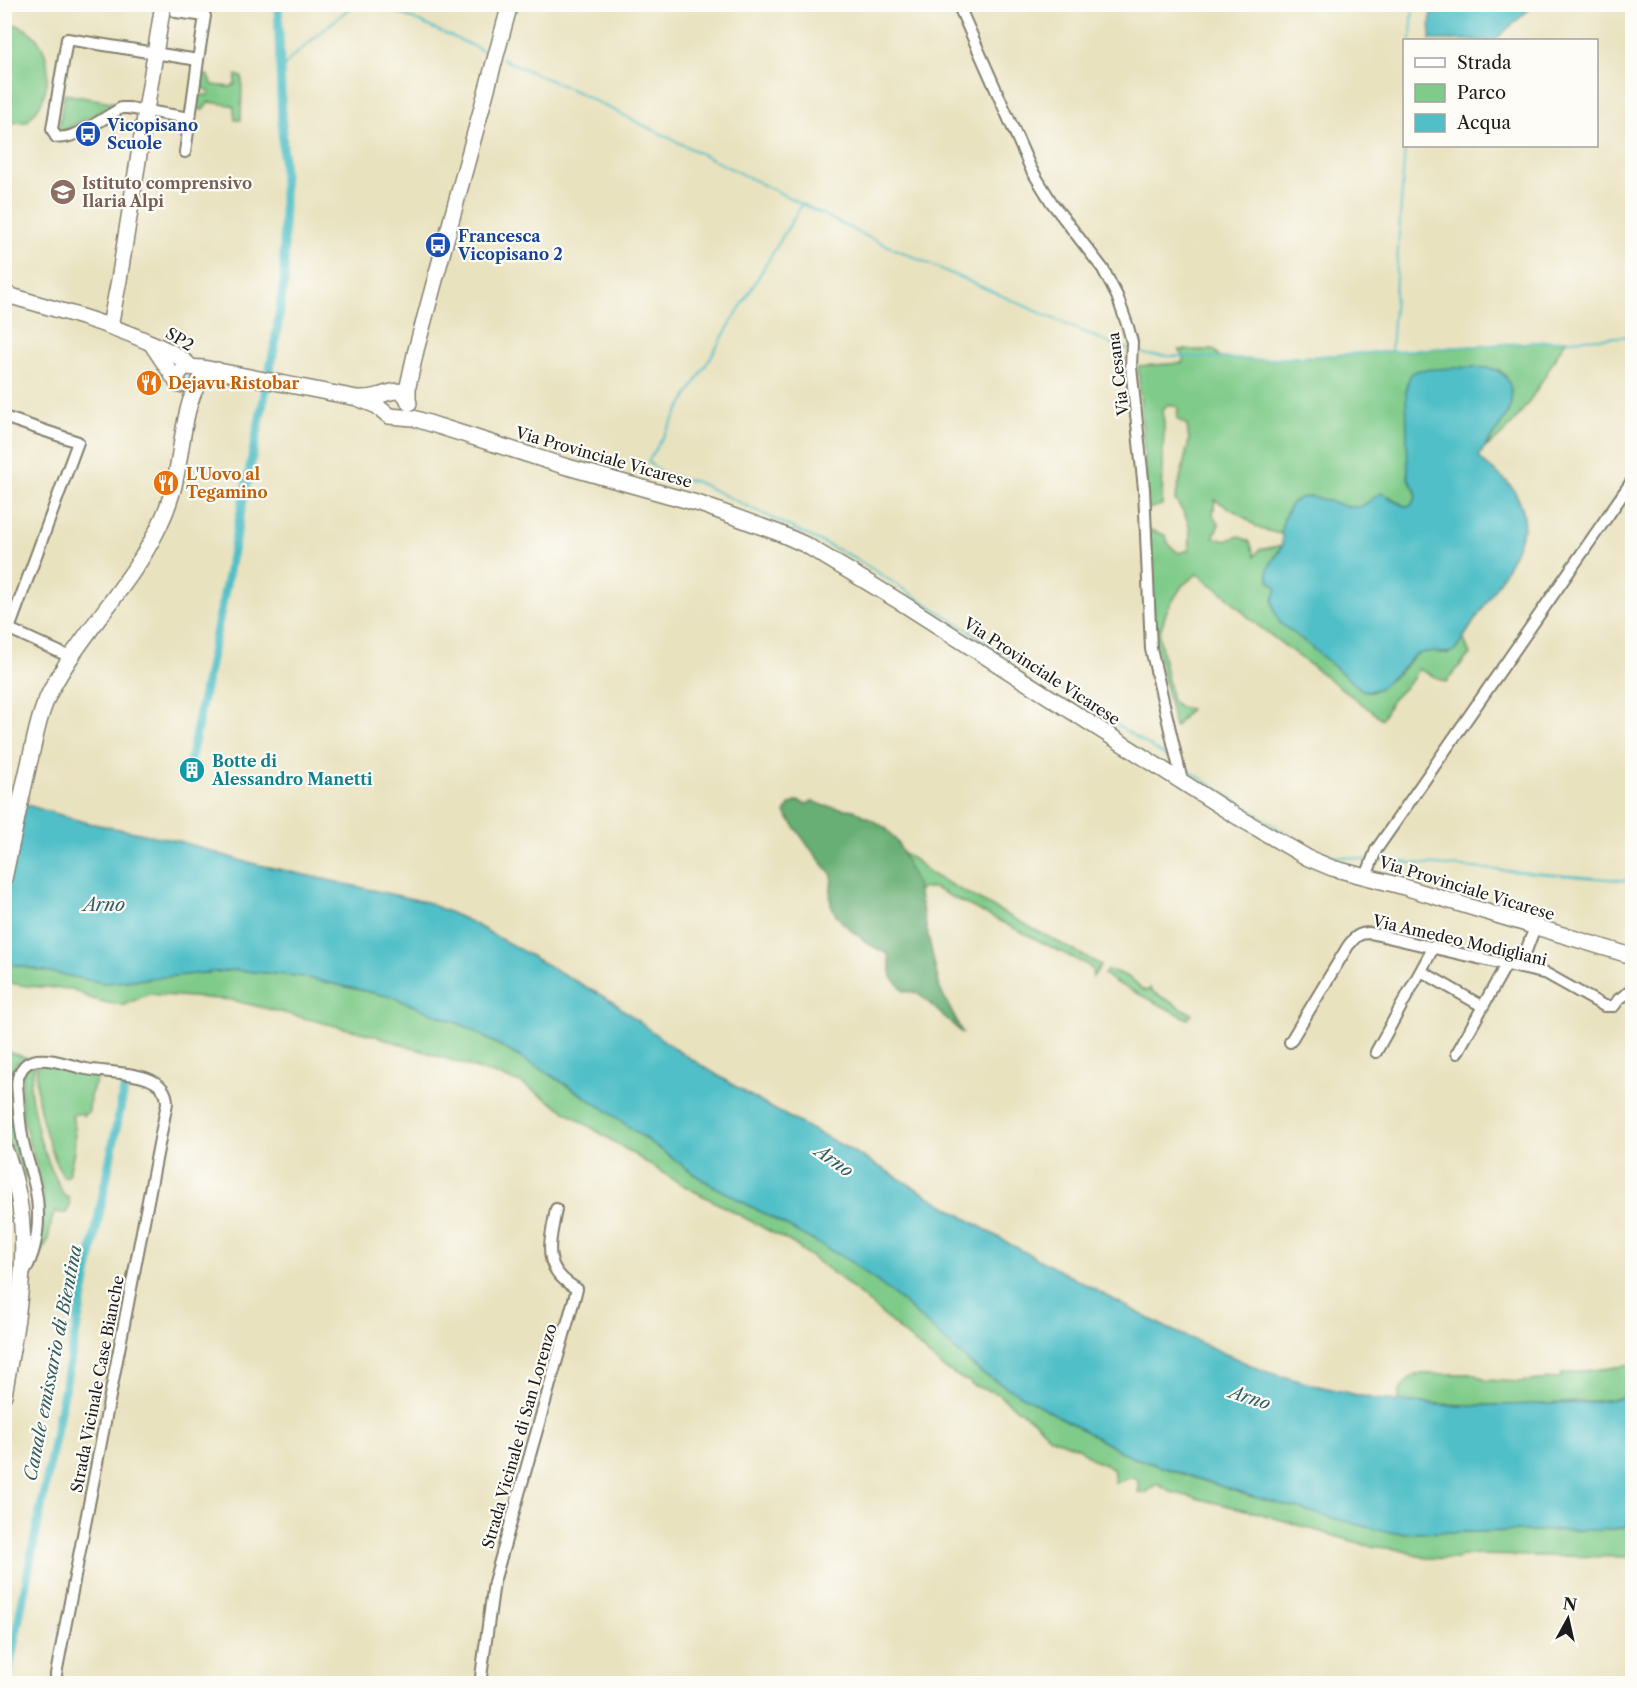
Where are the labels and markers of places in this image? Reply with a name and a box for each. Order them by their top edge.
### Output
place label: Vicopisano Scuole [106,115,198,153]
bus stop icon: Vicopisano Scuole [73,119,103,149]
place label: Istituto comprensivo Ilaria Alpi [82,173,252,211]
school or university icon: Istituto comprensivo Ilaria Alpi [48,177,78,207]
place label: Francesca Vicopisano 2 [457,226,563,264]
bus stop icon: Francesca Vicopisano 2 [423,230,453,260]
restaurant icon: Dejavu Ristobar [134,368,164,398]
place label: Dejavu Ristobar [168,373,300,393]
place label: L'Uovo al Tegamino [186,464,268,502]
restaurant icon: L'Uovo al Tegamino [151,468,181,498]
place label: Botte di Alessandro Manetti [211,751,373,789]
building icon: Botte di Alessandro Manetti [177,755,207,785]

